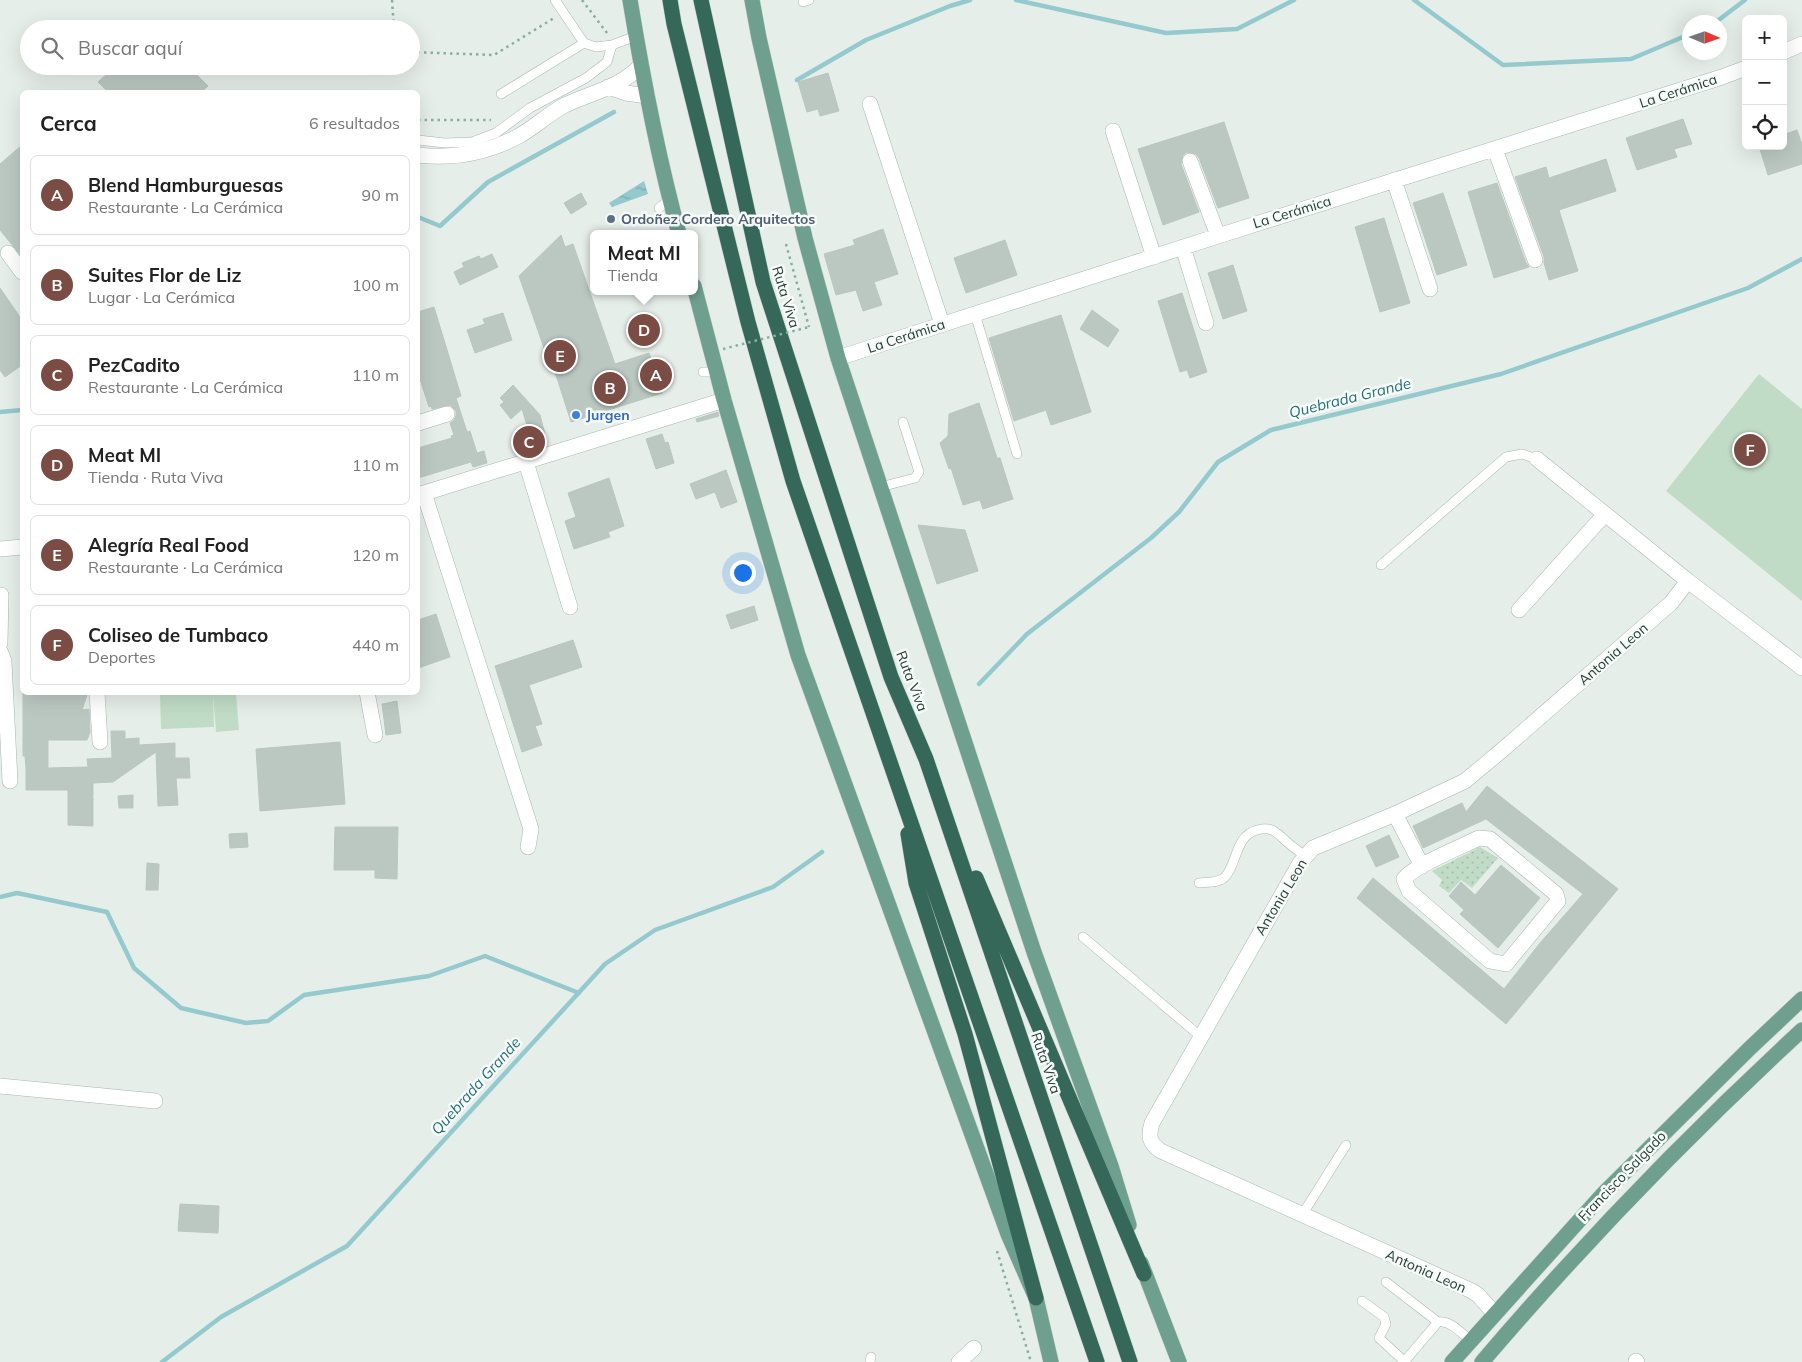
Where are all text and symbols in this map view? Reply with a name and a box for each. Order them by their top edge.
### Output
north arrow [1682,15,1727,60]
map controls [1742,15,1787,150]
button: + [1742,15,1787,60]
search box [20,20,420,75]
icon: search [38,34,66,62]
text: Buscar aquí [78,36,182,60]
button: − [1742,60,1787,105]
street label: La Cerámica [1637,70,1719,112]
button: locate [1742,105,1787,150]
text: Cerca [40,110,97,136]
text: 6 resultados [309,113,400,133]
text: Blend Hamburguesas [88,173,283,197]
text: A [51,185,63,205]
text: 90 m [362,185,399,205]
street label: La Cerámica [1251,192,1333,232]
text: Restaurante · La Cerámica [88,197,283,217]
place label: Ordoñez Cordero Arquitectos [621,210,815,228]
marker: Ordoñez Cordero Arquitectos [605,213,617,225]
popup [590,230,698,295]
text: Meat MI [607,241,681,265]
text: Suites Flor de Liz [88,263,242,287]
street label: Ruta Viva [768,264,804,330]
text: Tienda [607,265,658,285]
text: B [51,275,63,295]
text: 100 m [352,275,399,295]
text: Lugar · La Cerámica [88,287,235,307]
pin: D [628,311,660,349]
street label: La Cerámica [865,315,947,357]
pin: E [544,337,576,375]
text: PezCadito [88,353,180,377]
pin: A [640,356,672,394]
text: C [52,365,62,385]
text: 110 m [352,365,399,385]
pin: B [594,369,626,407]
water label: Quebrada Grande [1287,373,1413,422]
text: Restaurante · La Cerámica [88,377,283,397]
place label: Jurgen [586,406,630,424]
marker: Jurgen [570,409,582,421]
pin: C [513,423,545,461]
pin: F [1734,431,1766,469]
text: Meat MI [88,443,161,467]
text: D [51,455,63,475]
text: 110 m [352,455,399,475]
text: Tienda · Ruta Viva [88,467,223,487]
text: Alegría Real Food [88,533,249,557]
text: E [52,545,62,565]
text: 120 m [352,545,399,565]
text: Restaurante · La Cerámica [88,557,283,577]
your location [730,560,756,586]
street label: Antonia Leon [1575,619,1651,689]
text: Coliseo de Tumbaco [88,623,268,647]
text: F [52,635,62,655]
text: 440 m [352,635,399,655]
text: Deportes [88,647,156,667]
street label: Ruta Viva [892,648,932,714]
street label: Antonia Leon [1251,855,1311,939]
street label: Ruta Viva [1027,1030,1065,1096]
water label: Quebrada Grande [427,1033,524,1138]
street label: Francisco Salgado [1574,1127,1670,1225]
street label: Antonia Leon [1383,1245,1469,1297]

